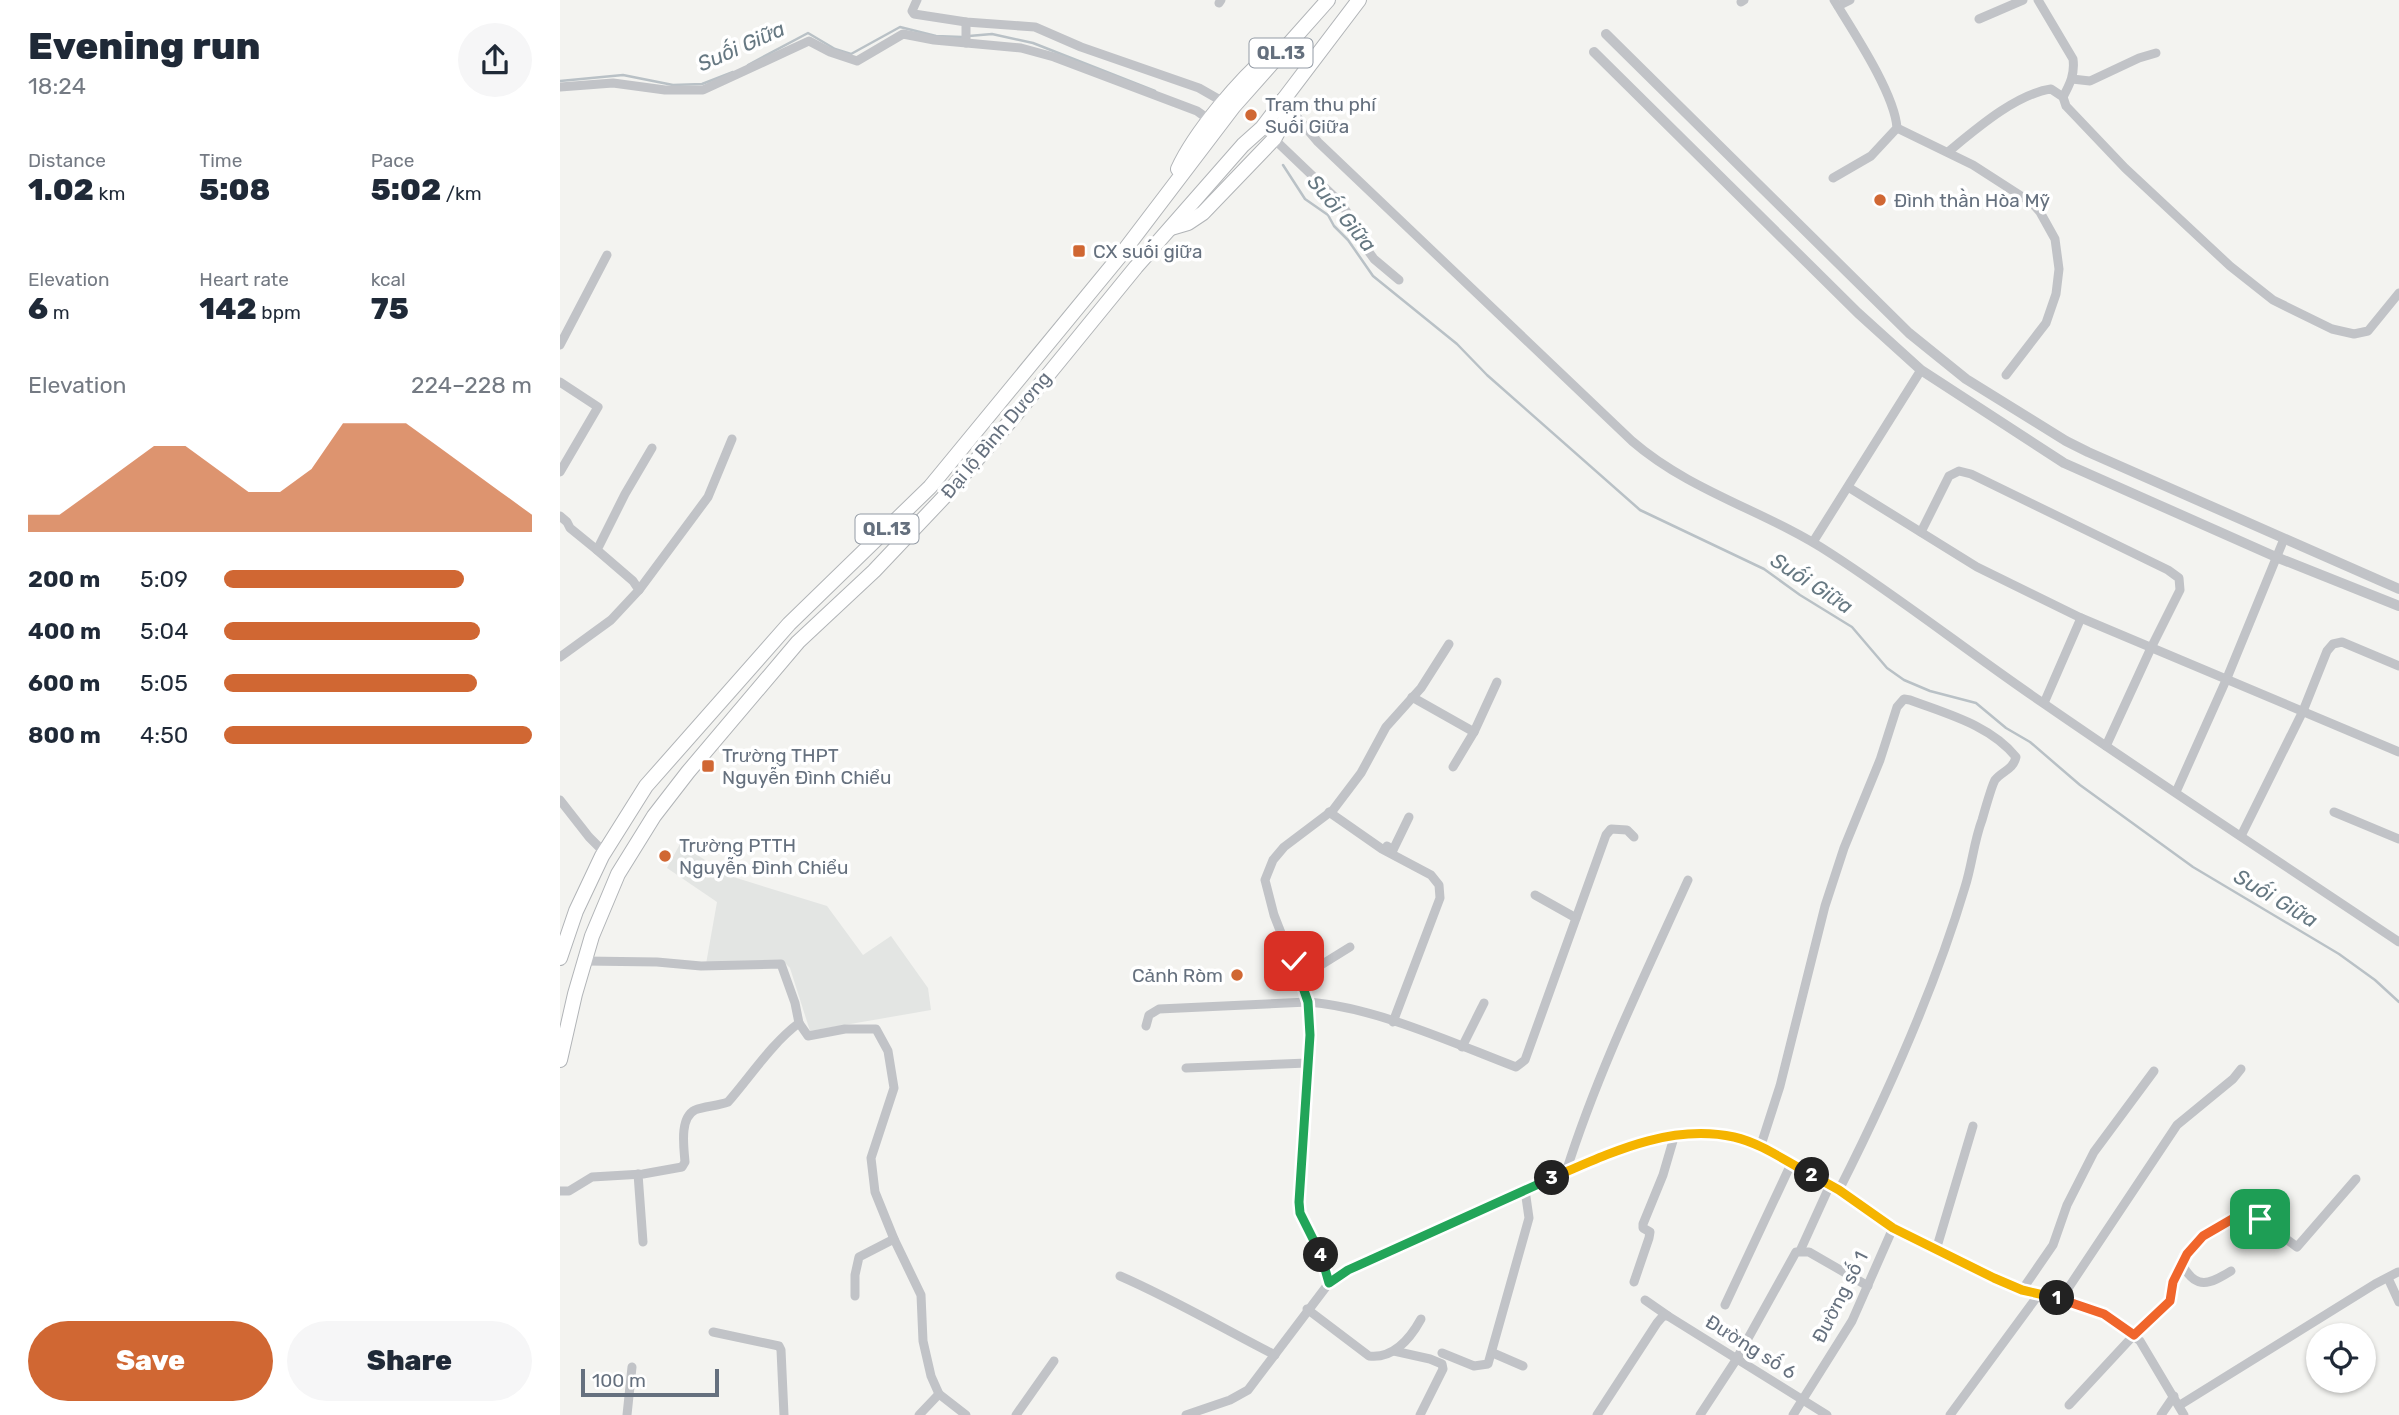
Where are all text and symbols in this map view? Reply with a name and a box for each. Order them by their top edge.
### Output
water label: Suối Giữa [693,16,789,76]
text: Evening run [28,23,261,69]
button: share [458,23,532,97]
road number: QL.13 [1250,38,1312,68]
text: 18:24 [28,72,86,100]
place label: Trạm thu phí Suối Giữa [1265,93,1377,138]
marker: Trạm thu phí Suối Giữa [1243,107,1259,123]
text: Distance [28,149,106,172]
text: Time [199,149,242,172]
text: Pace [371,149,414,172]
water label: Suối Giữa [1303,169,1381,257]
text: 1.02 [28,172,94,208]
text: 5:08 [199,172,270,208]
text: 5:02 [371,172,441,208]
text: km [94,182,125,205]
text: /km [441,182,482,205]
place label: Đình thần Hòa Mỹ [1894,188,2050,212]
marker: Đình thần Hòa Mỹ [1872,192,1888,208]
place label: CX suối giữa [1093,239,1203,263]
marker: CX suối giữa [1071,243,1087,259]
text: Elevation [28,268,109,291]
text: Heart rate [199,268,289,291]
text: kcal [371,268,406,291]
text: 6 [28,291,48,327]
text: 142 [199,291,257,327]
text: 75 [371,291,409,327]
text: m [48,301,70,324]
text: bpm [257,301,301,324]
street label: Đại lộ Bình Dương [936,367,1056,503]
text: Elevation [28,371,127,399]
text: 224–228 m [411,371,532,399]
road number: QL.13 [856,514,918,544]
water label: Suối Giữa [1766,547,1858,619]
text: 200 m [28,565,100,593]
text: 5:09 [140,565,188,593]
text: 400 m [28,617,101,645]
text: 5:04 [140,617,188,645]
text: 600 m [28,669,100,697]
text: 5:05 [140,669,188,697]
text: 800 m [28,721,101,749]
text: 4:50 [140,721,188,749]
place label: Trường THPT Nguyễn Đình Chiểu [722,744,891,789]
marker: Trường THPT Nguyễn Đình Chiểu [700,758,716,774]
place label: Trường PTTH Nguyễn Đình Chiểu [679,834,848,879]
marker: Trường PTTH Nguyễn Đình Chiểu [657,848,673,864]
water label: Suối Giữa [2230,863,2322,933]
pin [1264,931,1324,991]
icon: check [1275,942,1313,980]
place label: Cảnh Ròm [1132,964,1223,987]
marker: Cảnh Ròm [1229,967,1245,983]
pin: 2 [1794,1158,1830,1192]
pin: 3 [1534,1160,1570,1196]
text: 2 [1805,1163,1818,1186]
text: 3 [1545,1166,1558,1189]
pin [2230,1189,2290,1249]
icon: arrive [2241,1200,2279,1238]
pin: 4 [1304,1238,1338,1272]
text: 4 [1314,1243,1327,1266]
street label: Đường số 1 [1807,1248,1873,1346]
pin: 1 [2040,1280,2074,1316]
text: 1 [2052,1286,2061,1309]
street label: Đường số 6 [1701,1310,1801,1384]
button: Save [28,1321,273,1401]
button: Share [287,1321,532,1401]
map controls [2306,1323,2376,1393]
button: locate [2306,1323,2376,1393]
scale bar [581,1366,719,1398]
text: 100 m [592,1369,646,1392]

